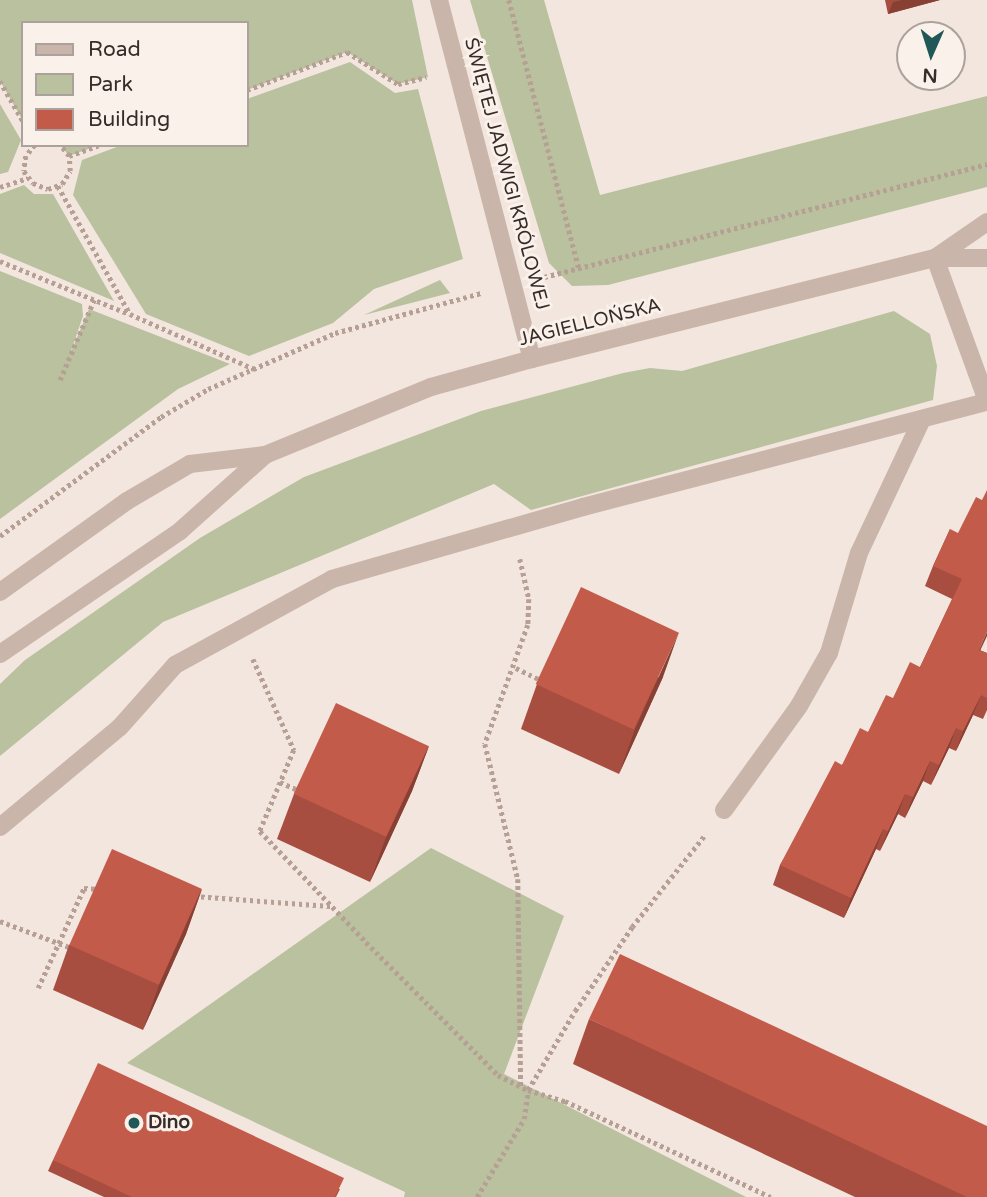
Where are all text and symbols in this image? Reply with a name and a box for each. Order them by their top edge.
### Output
legend [21,21,248,147]
north arrow [896,21,966,91]
street label: ŚWIĘTEJ JADWIGI KRÓLOWEJ [459,35,553,313]
text: Road [88,37,141,62]
text: N [922,64,938,86]
text: Park [88,72,133,97]
text: Building [88,107,170,132]
street label: JAGIELLOŃSKA [517,294,663,352]
place label: Dino [148,1112,190,1134]
marker: Dino [126,1115,142,1131]

